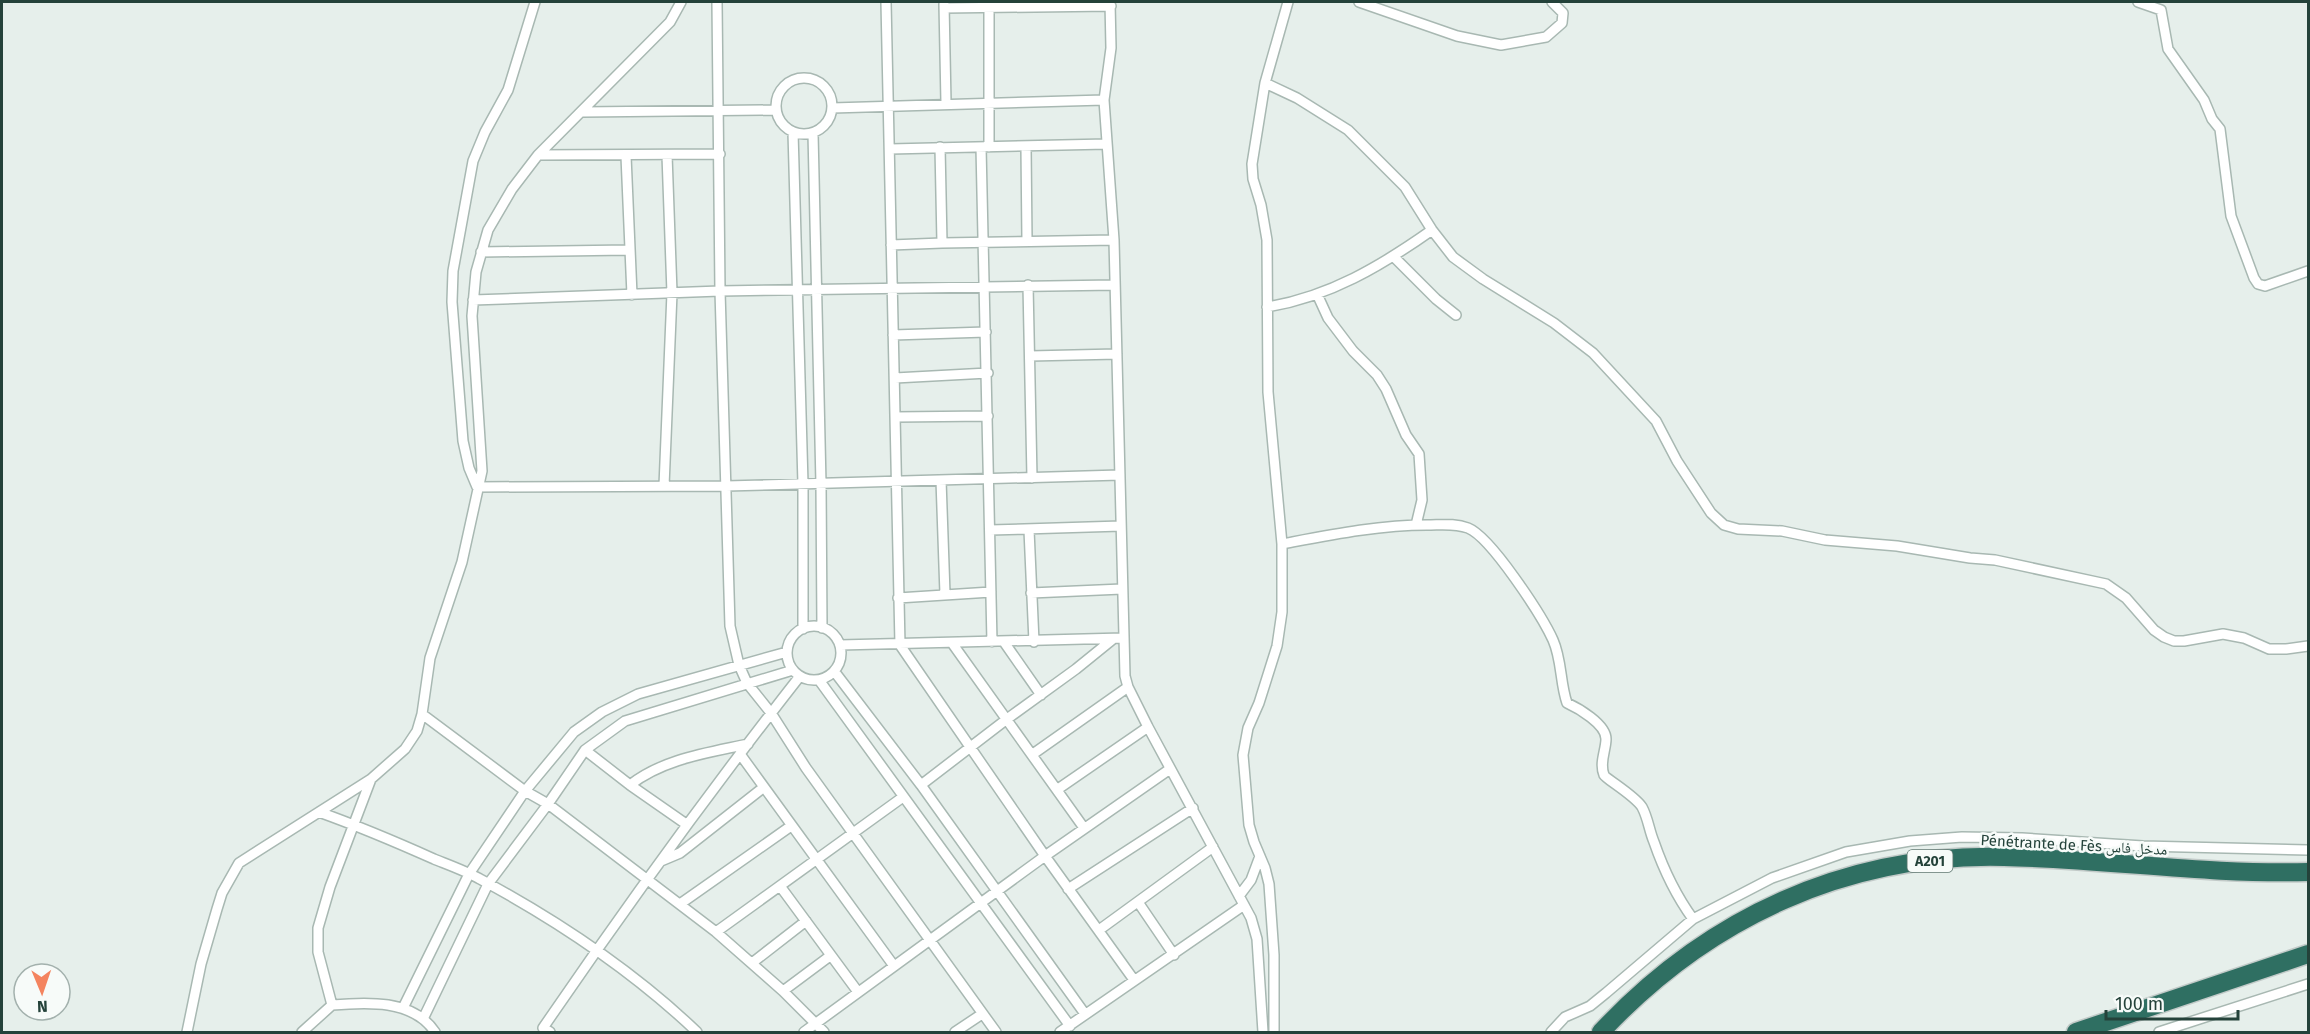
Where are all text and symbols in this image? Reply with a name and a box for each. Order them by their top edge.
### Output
street label: Pénétrante de Fès مدخل فاس [1980,831,2168,860]
road number: A201 [1908,850,1952,872]
north arrow [12,962,72,1022]
scale bar [2106,983,2238,1021]
text: 100 m [2115,993,2163,1015]
text: N [37,997,48,1016]

